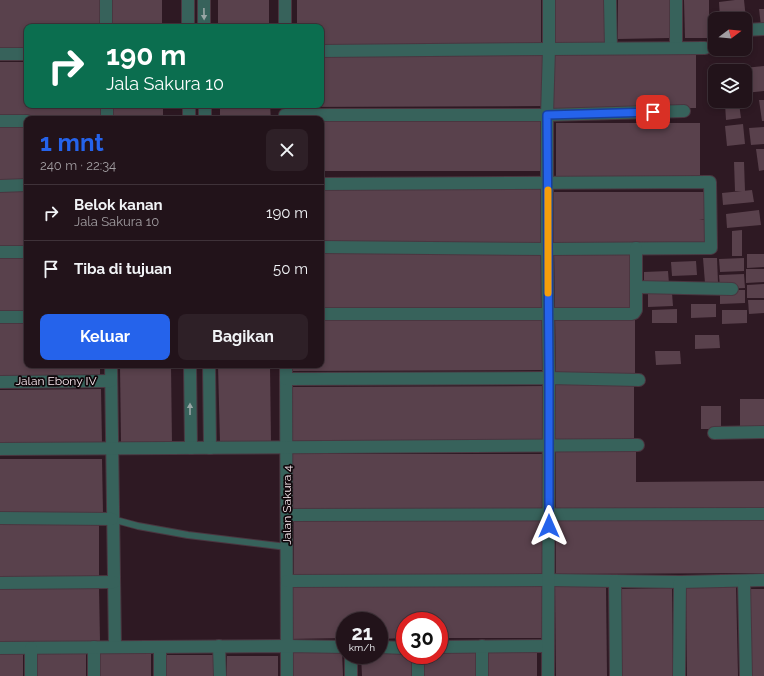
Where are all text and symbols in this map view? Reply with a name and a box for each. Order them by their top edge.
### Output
one-way arrow [201,7,207,20]
north arrow [708,12,752,56]
map controls [708,12,752,108]
text: 190 m [106,39,186,72]
icon: right [40,40,92,92]
button: layers [708,64,752,108]
text: Jala Sakura 10 [106,73,224,94]
pin [636,95,670,129]
icon: arrive [642,101,664,123]
text: 1 mnt [40,128,104,157]
button: close [266,129,308,171]
text: 240 m · 22:34 [40,158,116,173]
text: Belok kanan [74,196,163,214]
icon: right [40,202,62,224]
text: 190 m [266,204,308,222]
text: Jala Sakura 10 [74,214,159,229]
icon: arrive [40,258,62,280]
text: Tiba di tujuan [74,260,172,278]
text: 50 m [273,260,308,278]
button: Keluar [40,314,170,360]
button: Bagikan [178,314,308,360]
street label: Jalan Ebony IV [15,374,97,388]
one-way arrow [187,402,193,415]
street label: Jalan Sakura 4 [280,465,294,545]
position arrow [528,505,570,547]
speed limit sign: 30 [396,612,448,664]
text: 21 [351,621,373,645]
text: km/h [349,642,375,653]

